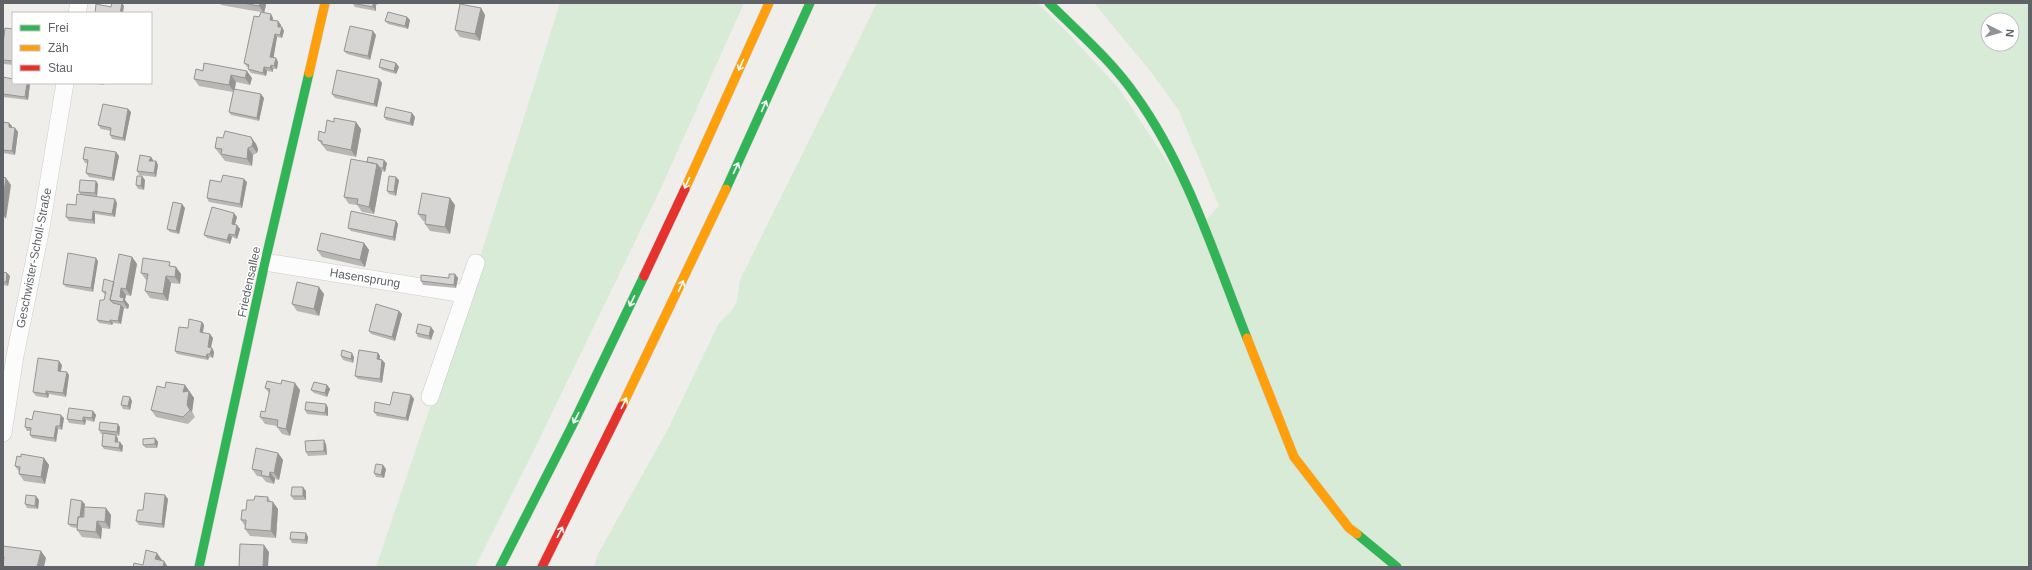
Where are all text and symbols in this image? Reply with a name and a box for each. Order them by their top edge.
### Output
legend [12,12,152,84]
north arrow [1980,12,2020,52]
text: Frei [48,21,69,35]
text: N [2004,28,2016,38]
text: Zäh [48,41,69,55]
one-way arrow [737,58,744,70]
text: Stau [48,61,73,75]
one-way arrow [761,100,768,112]
one-way arrow [733,163,740,175]
one-way arrow [683,177,691,189]
street label: Geschwister-Scholl-Straße [14,186,55,329]
street label: Friedensallee [235,245,263,319]
street label: Hasensprung [329,266,401,290]
one-way arrow [677,281,685,293]
one-way arrow [628,294,636,306]
one-way arrow [621,398,628,410]
one-way arrow [572,412,579,424]
one-way arrow [557,526,564,538]

